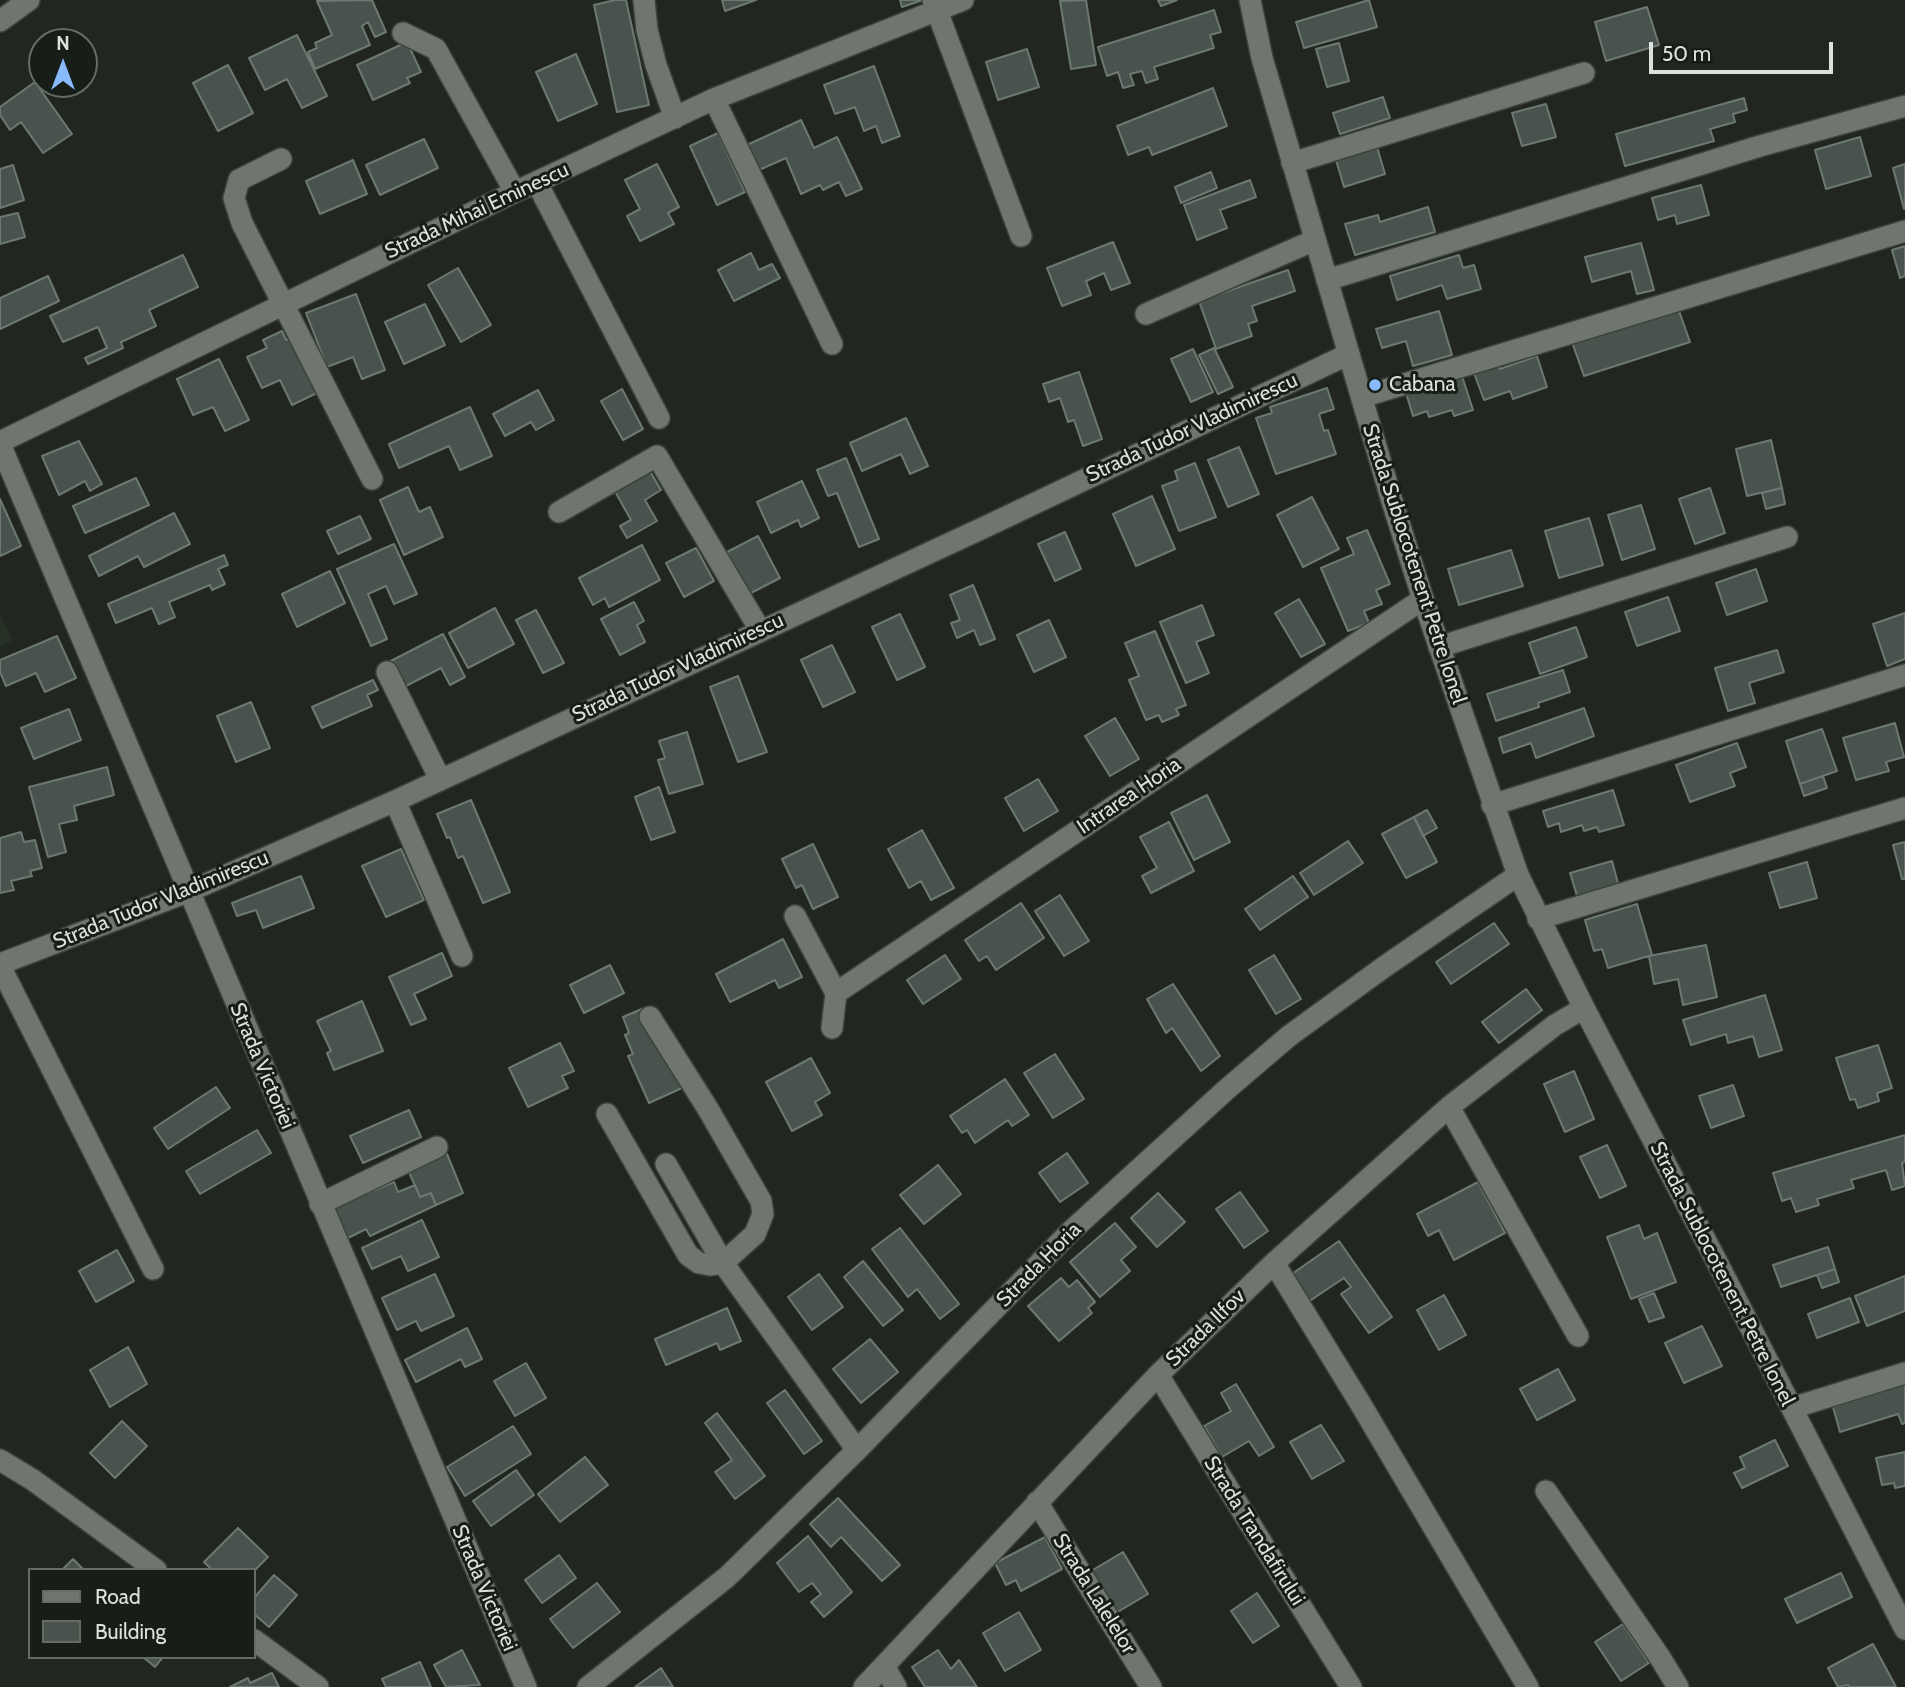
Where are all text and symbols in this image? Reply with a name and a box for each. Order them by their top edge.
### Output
north arrow [28,28,98,98]
scale bar [1653,28,1837,72]
text: N [56,32,70,55]
text: 50 m [1662,41,1711,66]
street label: Strada Mihai Eminescu [381,157,573,265]
street label: Strada Tudor Vladimirescu [1082,368,1302,488]
place label: Cabana [1389,372,1456,398]
marker: Cabana [1367,377,1383,393]
street label: Strada Sublocotenent Petre Ionel [1357,421,1471,707]
street label: Strada Tudor Vladimirescu [568,608,788,728]
street label: Intrarea Horia [1072,752,1186,840]
street label: Strada Tudor Vladimirescu [50,845,272,955]
street label: Strada Victoriei [224,999,300,1133]
street label: Strada Sublocotenent Petre Ionel [1644,1138,1800,1410]
street label: Strada Horia [991,1217,1087,1313]
street label: Strada Ilfov [1161,1284,1251,1372]
street label: Strada Trandafirului [1198,1452,1310,1610]
street label: Strada Victoriei [446,1521,522,1655]
street label: Strada Lalelelor [1047,1529,1141,1659]
legend [28,1568,256,1659]
text: Road [95,1584,141,1609]
text: Building [95,1619,166,1644]

